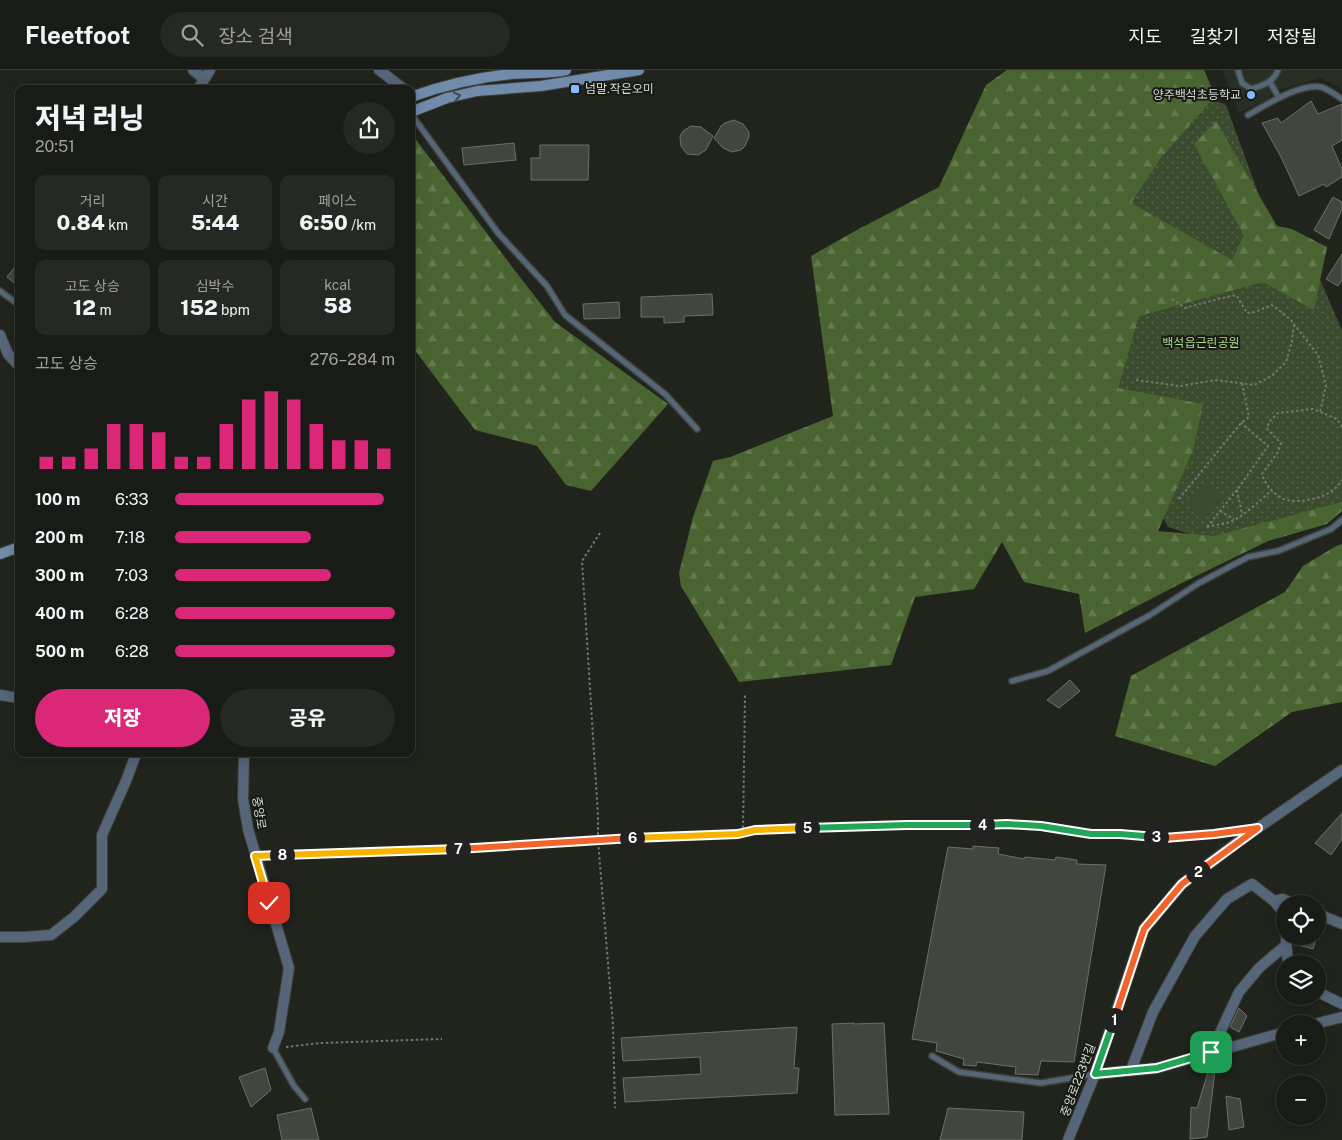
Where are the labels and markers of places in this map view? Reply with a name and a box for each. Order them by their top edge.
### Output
place label: 넘말.작은오미 [585,82,654,96]
marker: 넘말.작은오미 [569,83,581,95]
place label: 양주백석초등학교 [1153,88,1241,102]
marker: 양주백석초등학교 [1245,89,1257,101]
pin: 4 [970,812,994,838]
pin: 5 [794,816,820,840]
pin: 3 [1144,824,1168,850]
pin: 6 [620,826,644,850]
pin: 7 [446,836,470,862]
pin: 8 [270,842,294,868]
pin: 2 [1186,860,1210,884]
pin [248,882,290,924]
pin: 1 [1102,1008,1126,1032]
pin [1190,1031,1232,1073]

